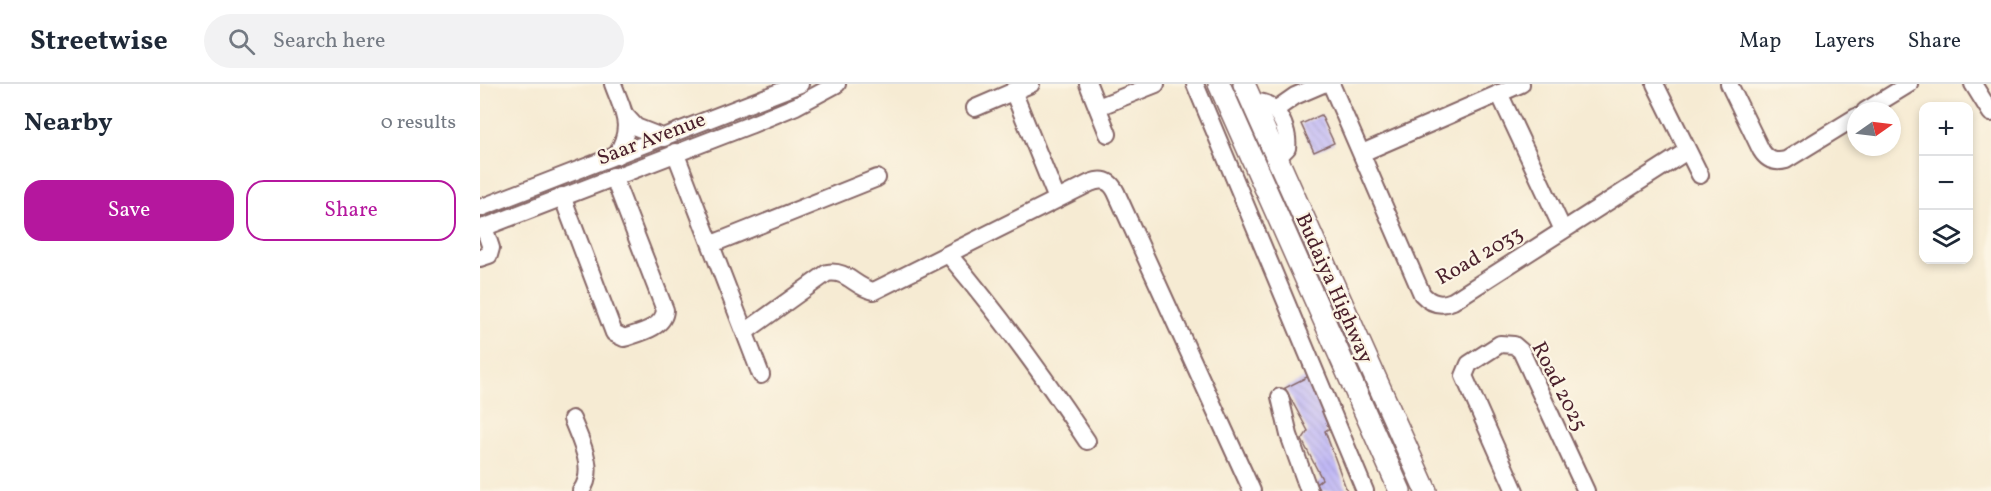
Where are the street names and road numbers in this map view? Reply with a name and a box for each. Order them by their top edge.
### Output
street label: Saar Avenue [593,105,710,173]
street label: Budaiya Highway [1288,209,1380,369]
street label: Road 2033 [1431,220,1529,293]
street label: Road 2025 [1524,337,1594,436]

